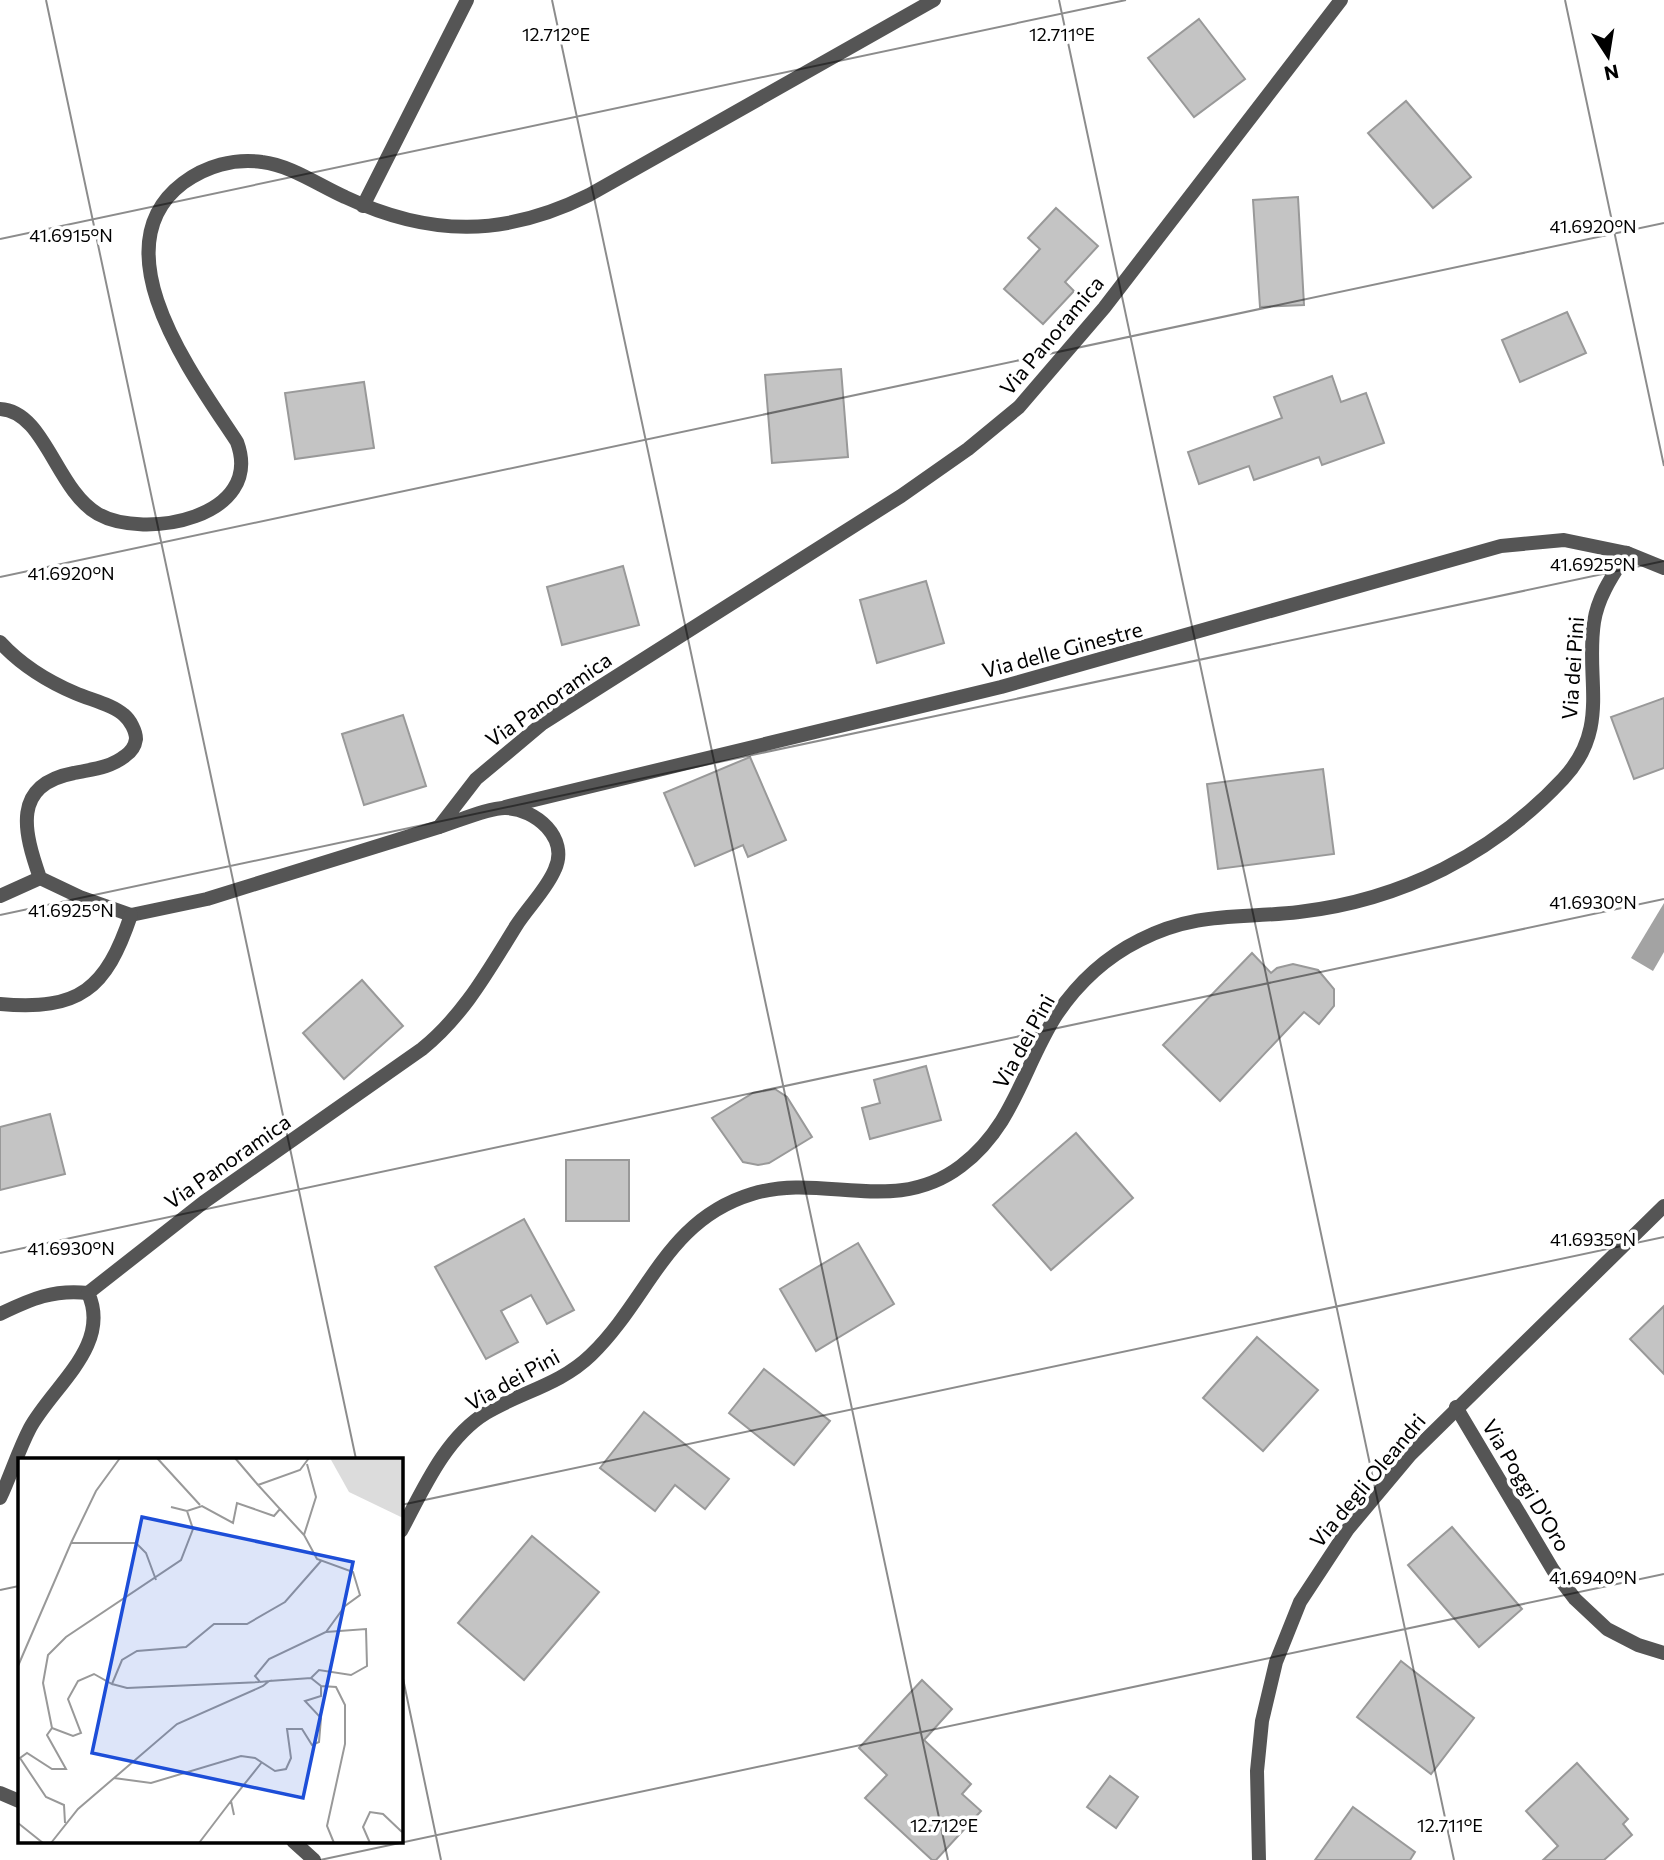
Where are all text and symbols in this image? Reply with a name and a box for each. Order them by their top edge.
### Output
north arrow [1573,21,1643,91]
text: 12.712°E [522,23,590,45]
text: 12.711°E [1029,23,1095,45]
text: N [1602,60,1621,86]
text: 41.6920°N [1549,215,1637,237]
text: 41.6915°N [29,224,113,246]
street label: Via Panoramica [994,270,1108,400]
text: 41.6925°N [1550,553,1636,575]
text: 41.6920°N [27,562,115,584]
street label: Via delle Ginestre [979,616,1145,682]
street label: Via dei Pini [1556,616,1588,720]
street label: Via Panoramica [480,646,616,752]
text: 41.6930°N [1549,891,1637,913]
text: 41.6925°N [28,899,114,921]
street label: Via dei Pini [987,990,1059,1092]
street label: Via Panoramica [159,1108,295,1214]
text: 41.6935°N [1550,1228,1636,1250]
text: 41.6930°N [27,1237,115,1259]
street label: Via dei Pini [461,1343,563,1415]
street label: Via degli Oleandri [1304,1408,1430,1552]
street label: Via Poggi D'Oro [1478,1414,1576,1556]
inset map [18,1458,402,1842]
text: 41.6940°N [1549,1566,1637,1588]
text: 12.712°E [910,1814,978,1836]
text: 12.711°E [1417,1814,1483,1836]

